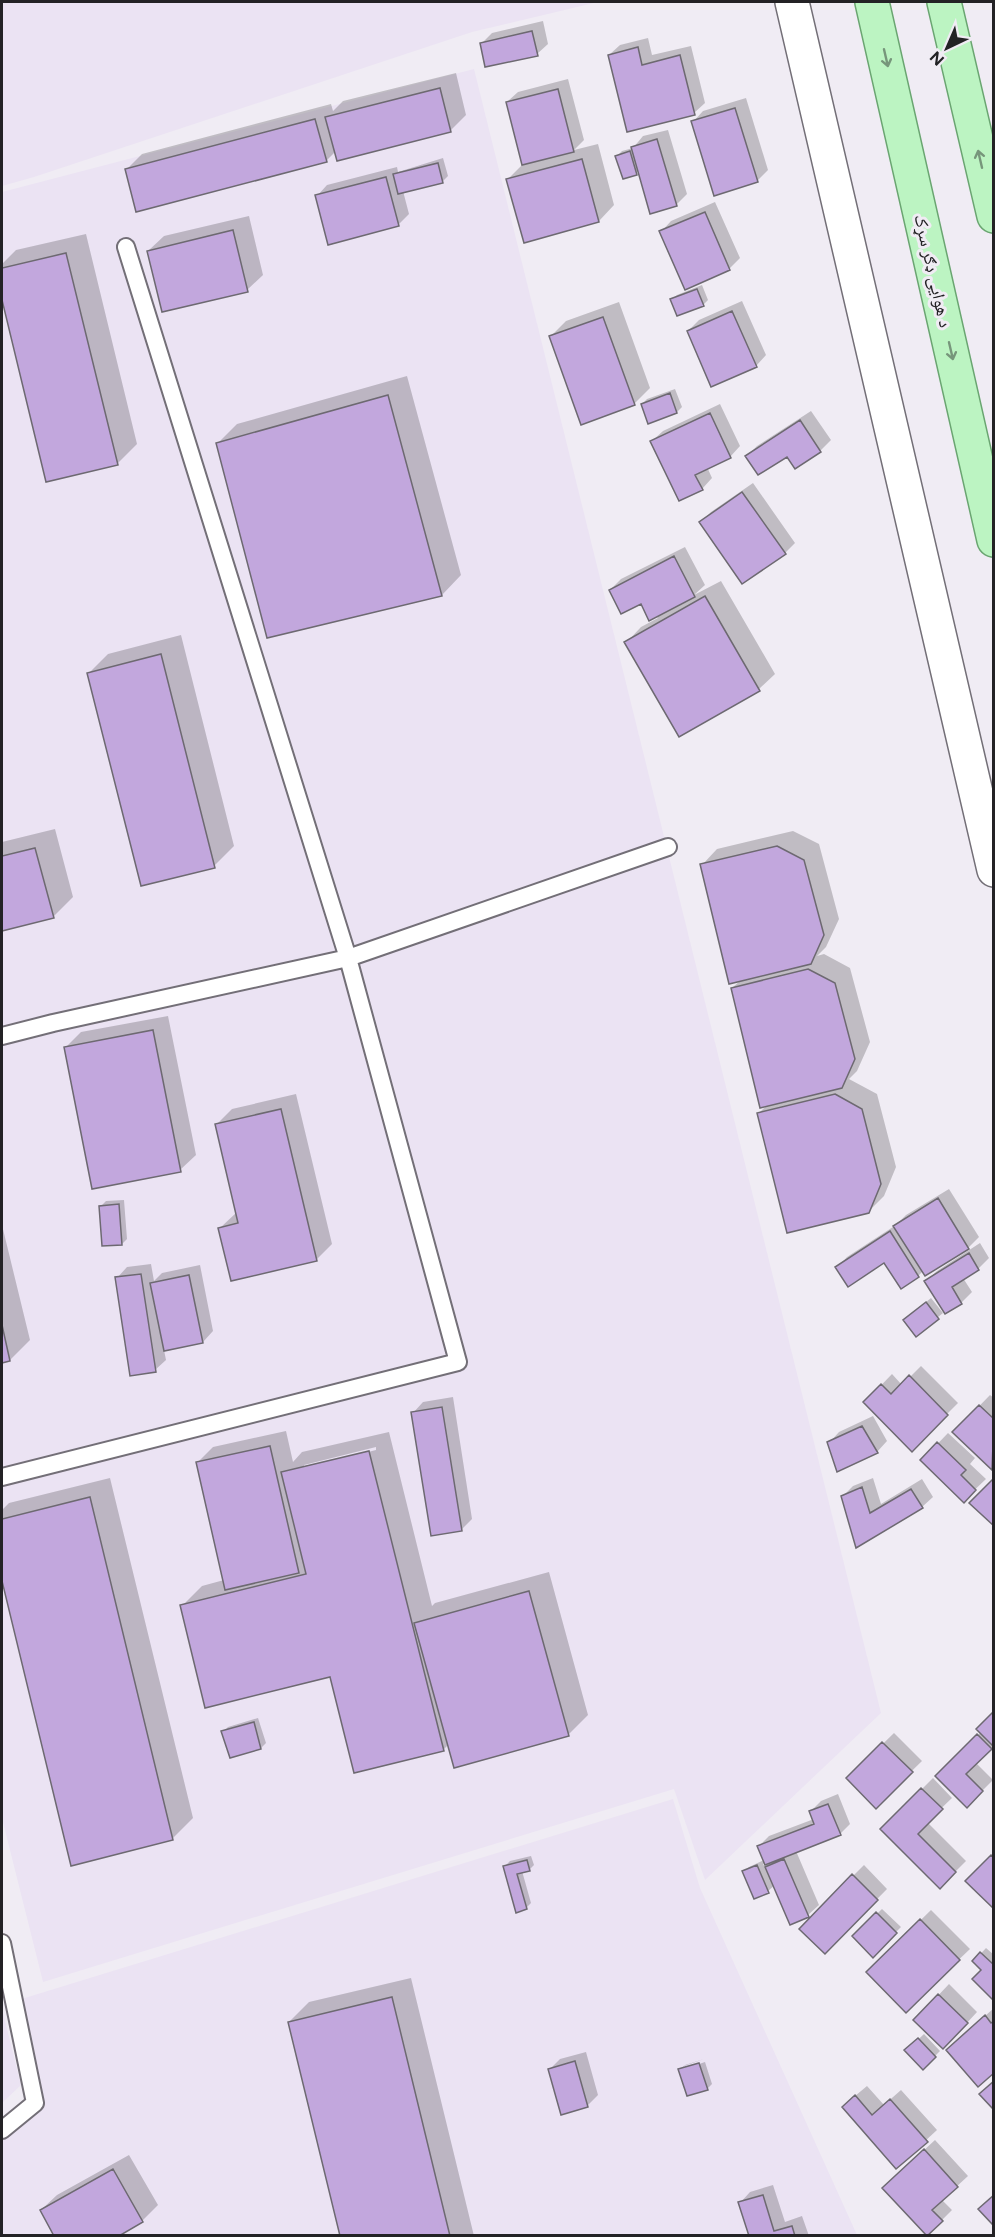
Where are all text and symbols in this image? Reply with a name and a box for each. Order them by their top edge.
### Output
north arrow [917,18,977,78]
text: N [926,47,948,70]
one-way arrow [880,49,892,68]
one-way arrow [974,150,986,169]
street label: د هوایی ډګر سړک [909,212,957,330]
one-way arrow [946,341,958,360]

